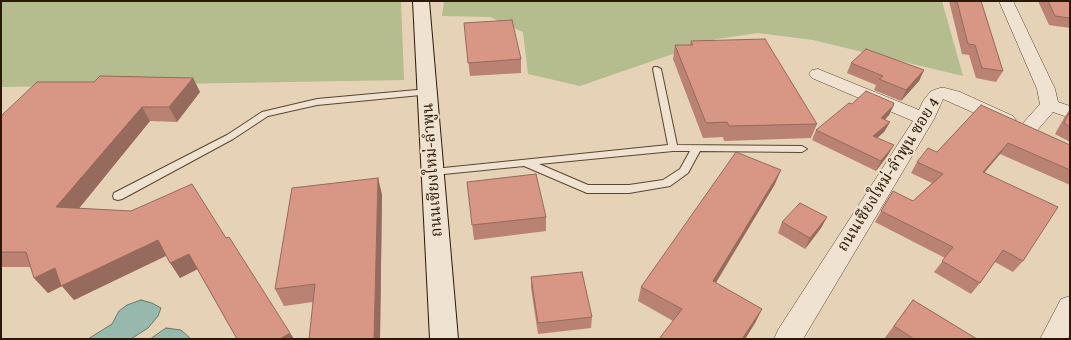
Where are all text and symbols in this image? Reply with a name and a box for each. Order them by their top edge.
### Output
street label: ถนนเชียงใหม่-ลำพูน ซอย 4 [834,95,944,255]
street label: ถนนเชียงใหม่-ลำพูน [419,102,447,238]

